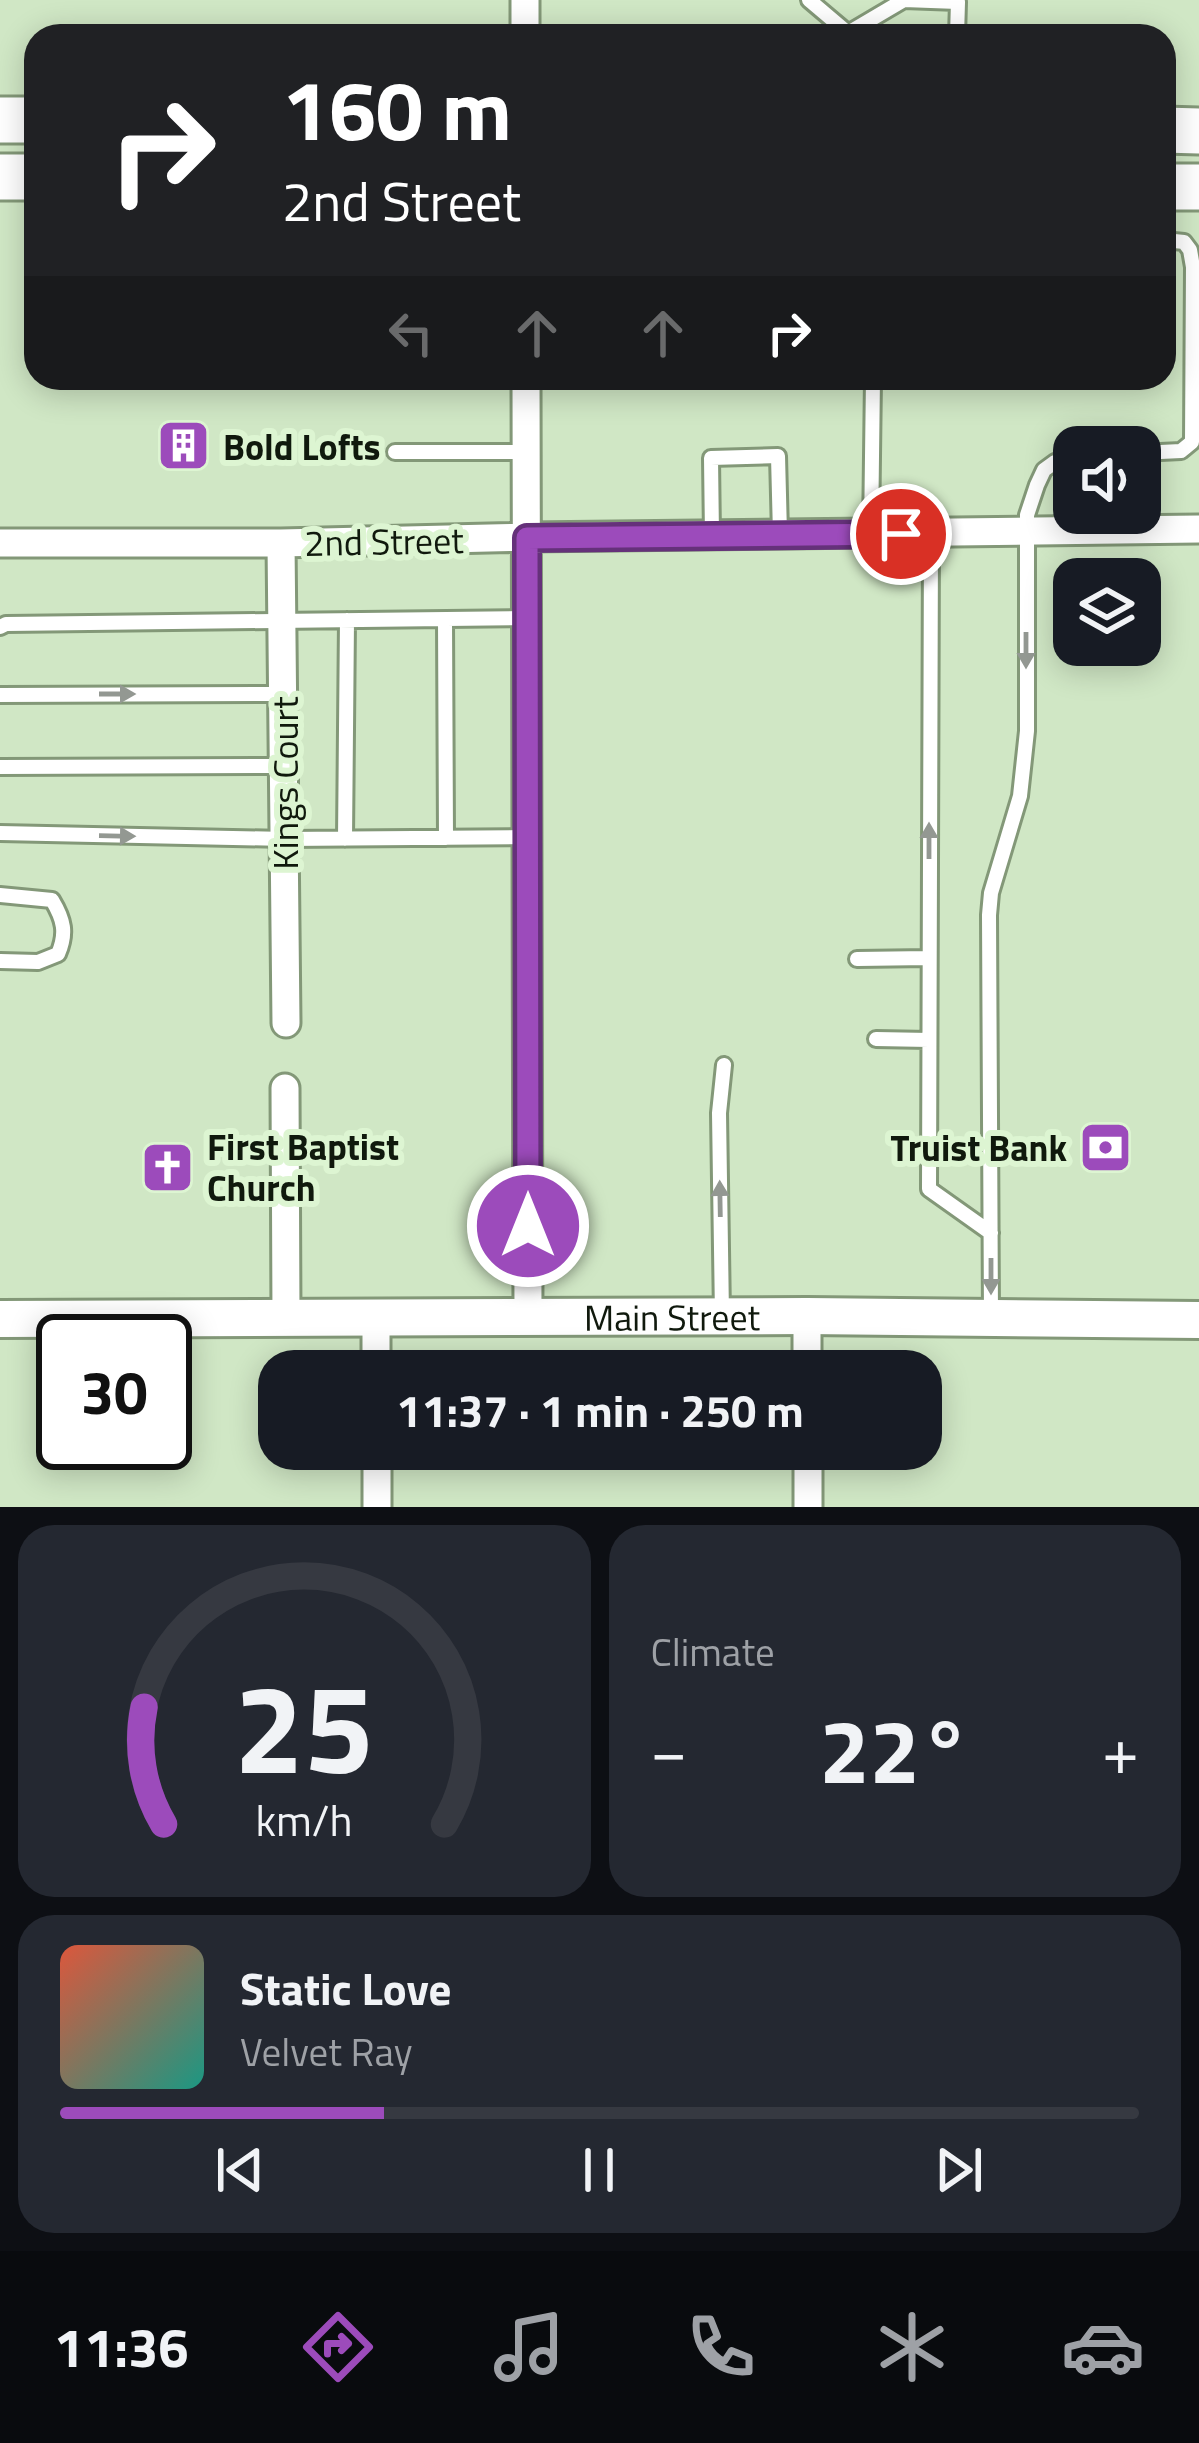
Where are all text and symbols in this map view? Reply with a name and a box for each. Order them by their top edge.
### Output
text: 160 m [282,45,512,173]
icon: right [84,72,240,228]
text: 2nd Street [282,160,521,242]
icon: left [378,300,444,366]
icon: ahead [504,300,570,366]
icon: ahead [630,300,696,366]
icon: right [756,300,822,366]
building icon: Bold Lofts [156,418,212,474]
place label: Bold Lofts [223,419,381,474]
map controls [1053,426,1161,666]
button: sound [1053,426,1161,534]
pin [850,483,952,585]
icon: arrive [868,501,934,567]
street label: 2nd Street [304,512,464,570]
button: layers [1053,558,1161,666]
one-way arrow [1016,632,1036,670]
one-way arrow [99,685,137,704]
street label: Kings Court [257,696,312,870]
one-way arrow [919,821,939,859]
one-way arrow [99,827,137,846]
place label: First Baptist Church [207,1119,399,1215]
bank icon: Truist Bank [1078,1119,1134,1175]
place label: Truist Bank [891,1120,1067,1175]
church icon: First Baptist Church [140,1139,196,1195]
position arrow [465,1163,591,1289]
one-way arrow [710,1179,729,1217]
one-way arrow [981,1258,1001,1296]
street label: Main Street [584,1289,761,1344]
speed limit sign: 30 [36,1314,192,1470]
text: 11:37 · 1 min · 250 m [396,1376,804,1444]
text: Climate [651,1622,775,1681]
text: 25 [234,1632,374,1821]
text: 22° [819,1681,970,1818]
text: − [651,1699,687,1800]
text: + [1102,1699,1139,1800]
text: km/h [256,1787,353,1853]
text: Static Love [240,1954,452,2022]
text: Velvet Ray [240,2022,413,2081]
icon: previous [207,2137,273,2203]
icon: pause [566,2137,632,2203]
icon: next [926,2137,992,2203]
icon: directions [296,2305,380,2389]
icon: music [487,2305,571,2389]
icon: phone [679,2305,763,2389]
icon: climate [870,2305,954,2389]
icon: car [1061,2305,1145,2389]
text: 11:36 [54,2306,188,2388]

